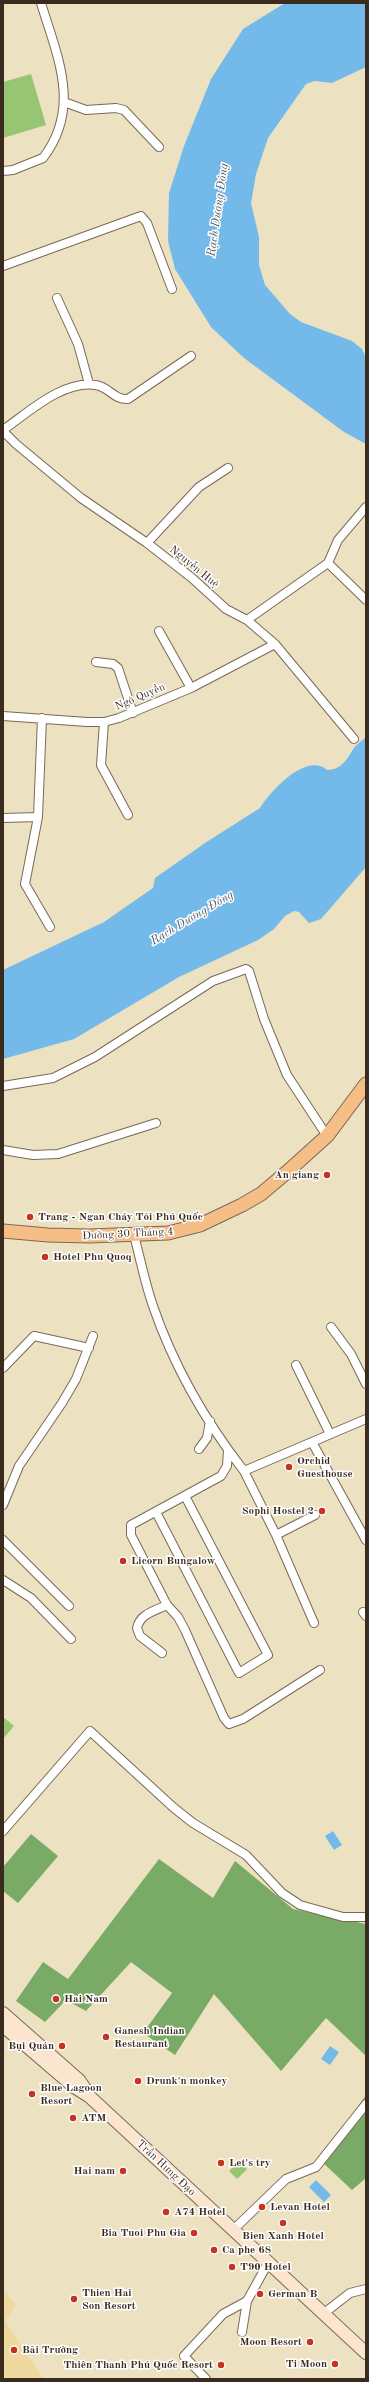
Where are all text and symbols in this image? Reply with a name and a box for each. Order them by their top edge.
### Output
water label: Rạch Dương Đông [204,162,232,258]
street label: Nguyễn Huệ [167,543,221,591]
street label: Ngô Quyền [113,681,167,713]
water label: Rạch Dương Đông [148,888,236,948]
place label: An giang [274,1168,319,1182]
marker: An giang [322,1170,332,1180]
place label: Trang - Ngan Cháy Tỏi Phú Quốc [38,1210,203,1224]
marker: Trang - Ngan Cháy Tỏi Phú Quốc [25,1212,35,1222]
street label: Đường 30 Tháng 4 [82,1225,174,1243]
place label: Hotel Phu Quoq [53,1250,131,1264]
marker: Hotel Phu Quoq [40,1252,50,1262]
place label: Orchid Guesthouse [297,1454,353,1480]
marker: Orchid Guesthouse [284,1462,294,1472]
place label: Sophi Hostel 2 [242,1504,314,1518]
marker: Sophi Hostel 2 [317,1506,327,1516]
place label: Licorn Bungalow [131,1554,215,1568]
marker: Licorn Bungalow [118,1556,128,1566]
place label: Hai Nam [64,1992,108,2006]
marker: Hai Nam [51,1994,61,2004]
place label: Ganesh Indian Restaurant [114,2024,185,2050]
marker: Ganesh Indian Restaurant [101,2032,111,2042]
place label: Bụi Quán [8,2039,54,2053]
marker: Bụi Quán [57,2041,67,2051]
place label: Drunk'n monkey [146,2074,227,2088]
marker: Drunk'n monkey [133,2076,143,2086]
place label: Blue Lagoon Resort [40,2081,102,2107]
marker: Blue Lagoon Resort [27,2089,37,2099]
place label: ATM [81,2111,106,2125]
marker: ATM [68,2113,78,2123]
street label: Trần Hưng Đạo [134,2137,198,2199]
place label: Let's try [229,2156,271,2170]
marker: Let's try [216,2158,226,2168]
place label: Hai nam [74,2164,115,2178]
marker: Hai nam [118,2166,128,2176]
place label: Levan Hotel [270,2200,330,2214]
marker: Levan Hotel [257,2202,267,2212]
place label: A74 Hotel [174,2205,225,2219]
marker: A74 Hotel [161,2207,171,2217]
marker: Bien Xanh Hotel [278,2218,288,2228]
place label: Bia Tuoi Phu Gia [101,2226,186,2240]
marker: Bia Tuoi Phu Gia [189,2228,199,2238]
place label: Bien Xanh Hotel [242,2229,324,2243]
place label: Ca phe 68 [222,2243,271,2257]
marker: Ca phe 68 [209,2245,219,2255]
place label: T90 Hotel [240,2260,291,2274]
marker: T90 Hotel [227,2262,237,2272]
place label: Thien Hai Son Resort [82,2286,136,2312]
place label: German B [268,2287,317,2301]
marker: German B [255,2289,265,2299]
marker: Thien Hai Son Resort [69,2294,79,2304]
place label: Moon Resort [240,2335,302,2349]
marker: Moon Resort [305,2337,315,2347]
place label: Bãi Trường [22,2343,78,2357]
marker: Bãi Trường [9,2345,19,2355]
place label: Ti Moon [286,2357,327,2371]
place label: Thiên Thanh Phú Quốc Resort [63,2358,213,2372]
marker: Ti Moon [330,2359,340,2369]
marker: Thiên Thanh Phú Quốc Resort [216,2360,226,2370]

